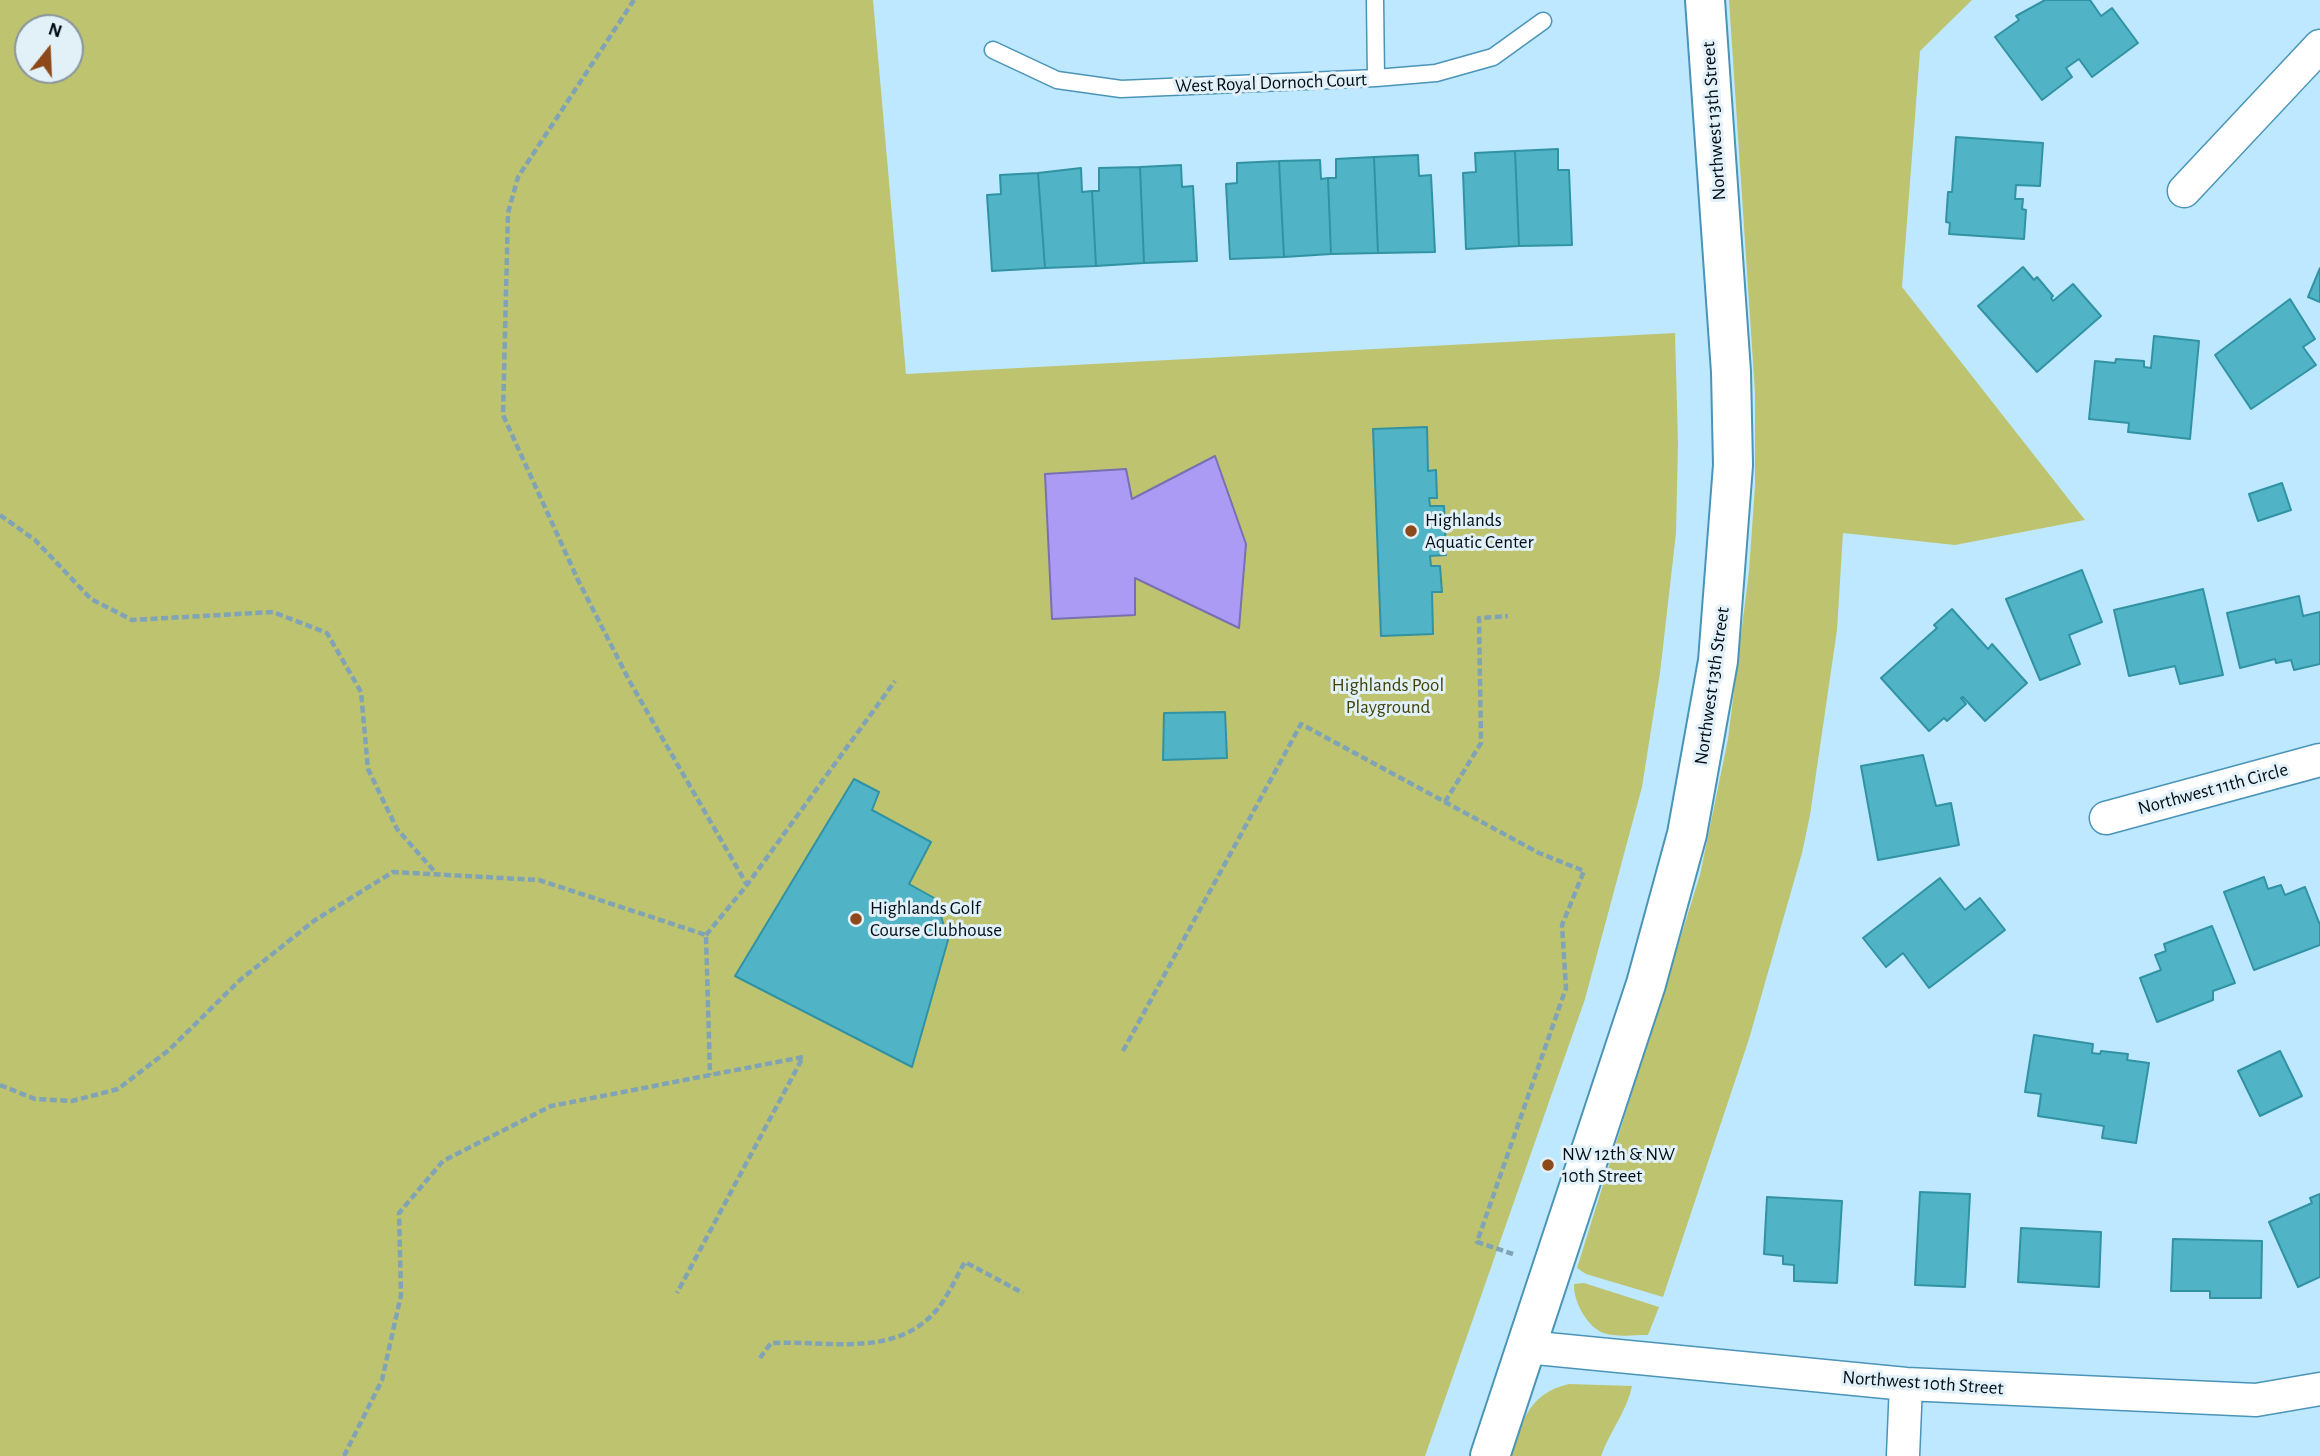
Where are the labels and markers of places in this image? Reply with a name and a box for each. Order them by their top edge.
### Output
place label: Highlands Aquatic Center [1425,509,1534,553]
marker: Highlands Aquatic Center [1403,523,1419,539]
place label: Highlands Golf Course Clubhouse [870,897,1002,941]
marker: Highlands Golf Course Clubhouse [848,911,864,927]
place label: NW 12th & NW 10th Street [1562,1143,1675,1187]
marker: NW 12th & NW 10th Street [1540,1157,1556,1173]

